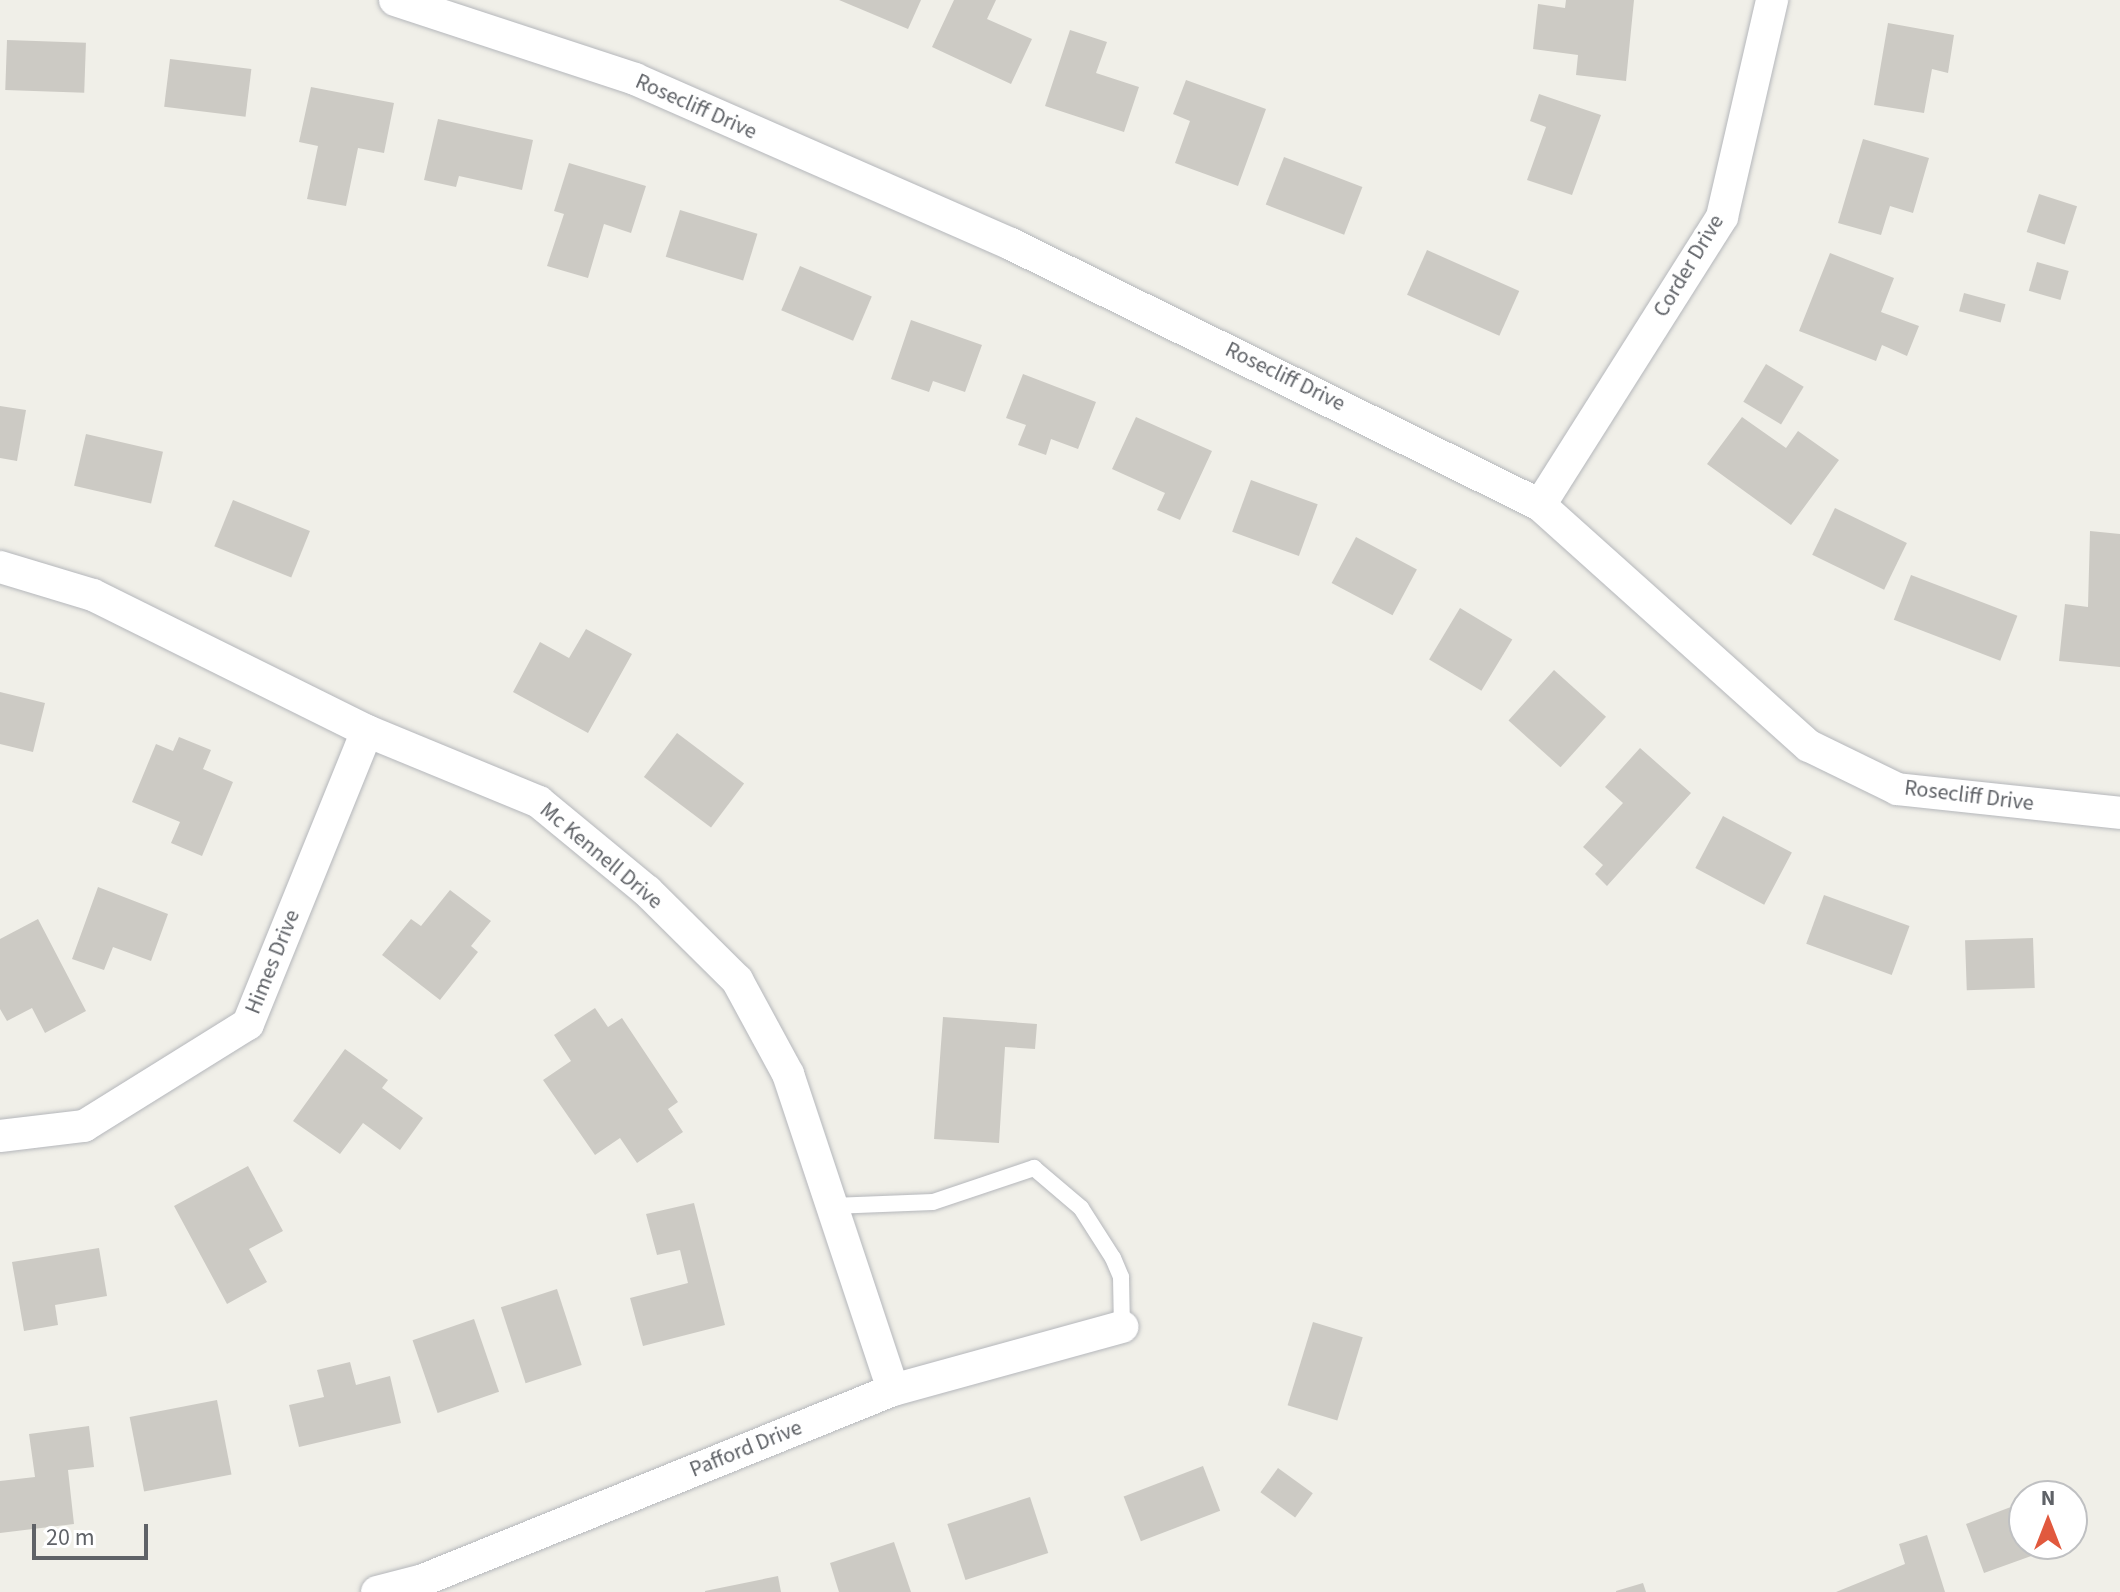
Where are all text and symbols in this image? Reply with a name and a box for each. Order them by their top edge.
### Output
street label: Rosecliff Drive [631,68,761,146]
street label: Corder Drive [1648,210,1730,322]
street label: Rosecliff Drive [1221,337,1349,417]
street label: Rosecliff Drive [1903,775,2035,817]
street label: Mc Kennell Drive [534,797,668,915]
street label: Himes Drive [240,906,306,1018]
street label: Pafford Drive [686,1415,806,1483]
north arrow [2008,1480,2088,1560]
text: N [2041,1482,2055,1514]
scale bar [36,1508,152,1558]
text: 20 m [46,1520,95,1555]

